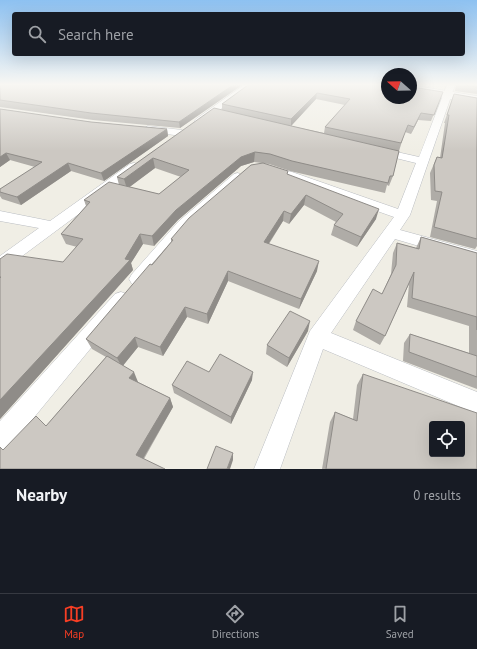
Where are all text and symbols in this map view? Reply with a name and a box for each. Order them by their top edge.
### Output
search box [12,12,465,56]
icon: search [26,23,48,45]
text: Search here [58,25,134,44]
north arrow [381,68,417,104]
map controls [429,421,465,457]
button: locate [429,421,465,457]
text: Nearby [16,484,67,506]
text: 0 results [413,487,461,504]
tab: Map [63,603,85,641]
tab: Directions [212,603,259,641]
tab: Saved [386,603,414,641]

